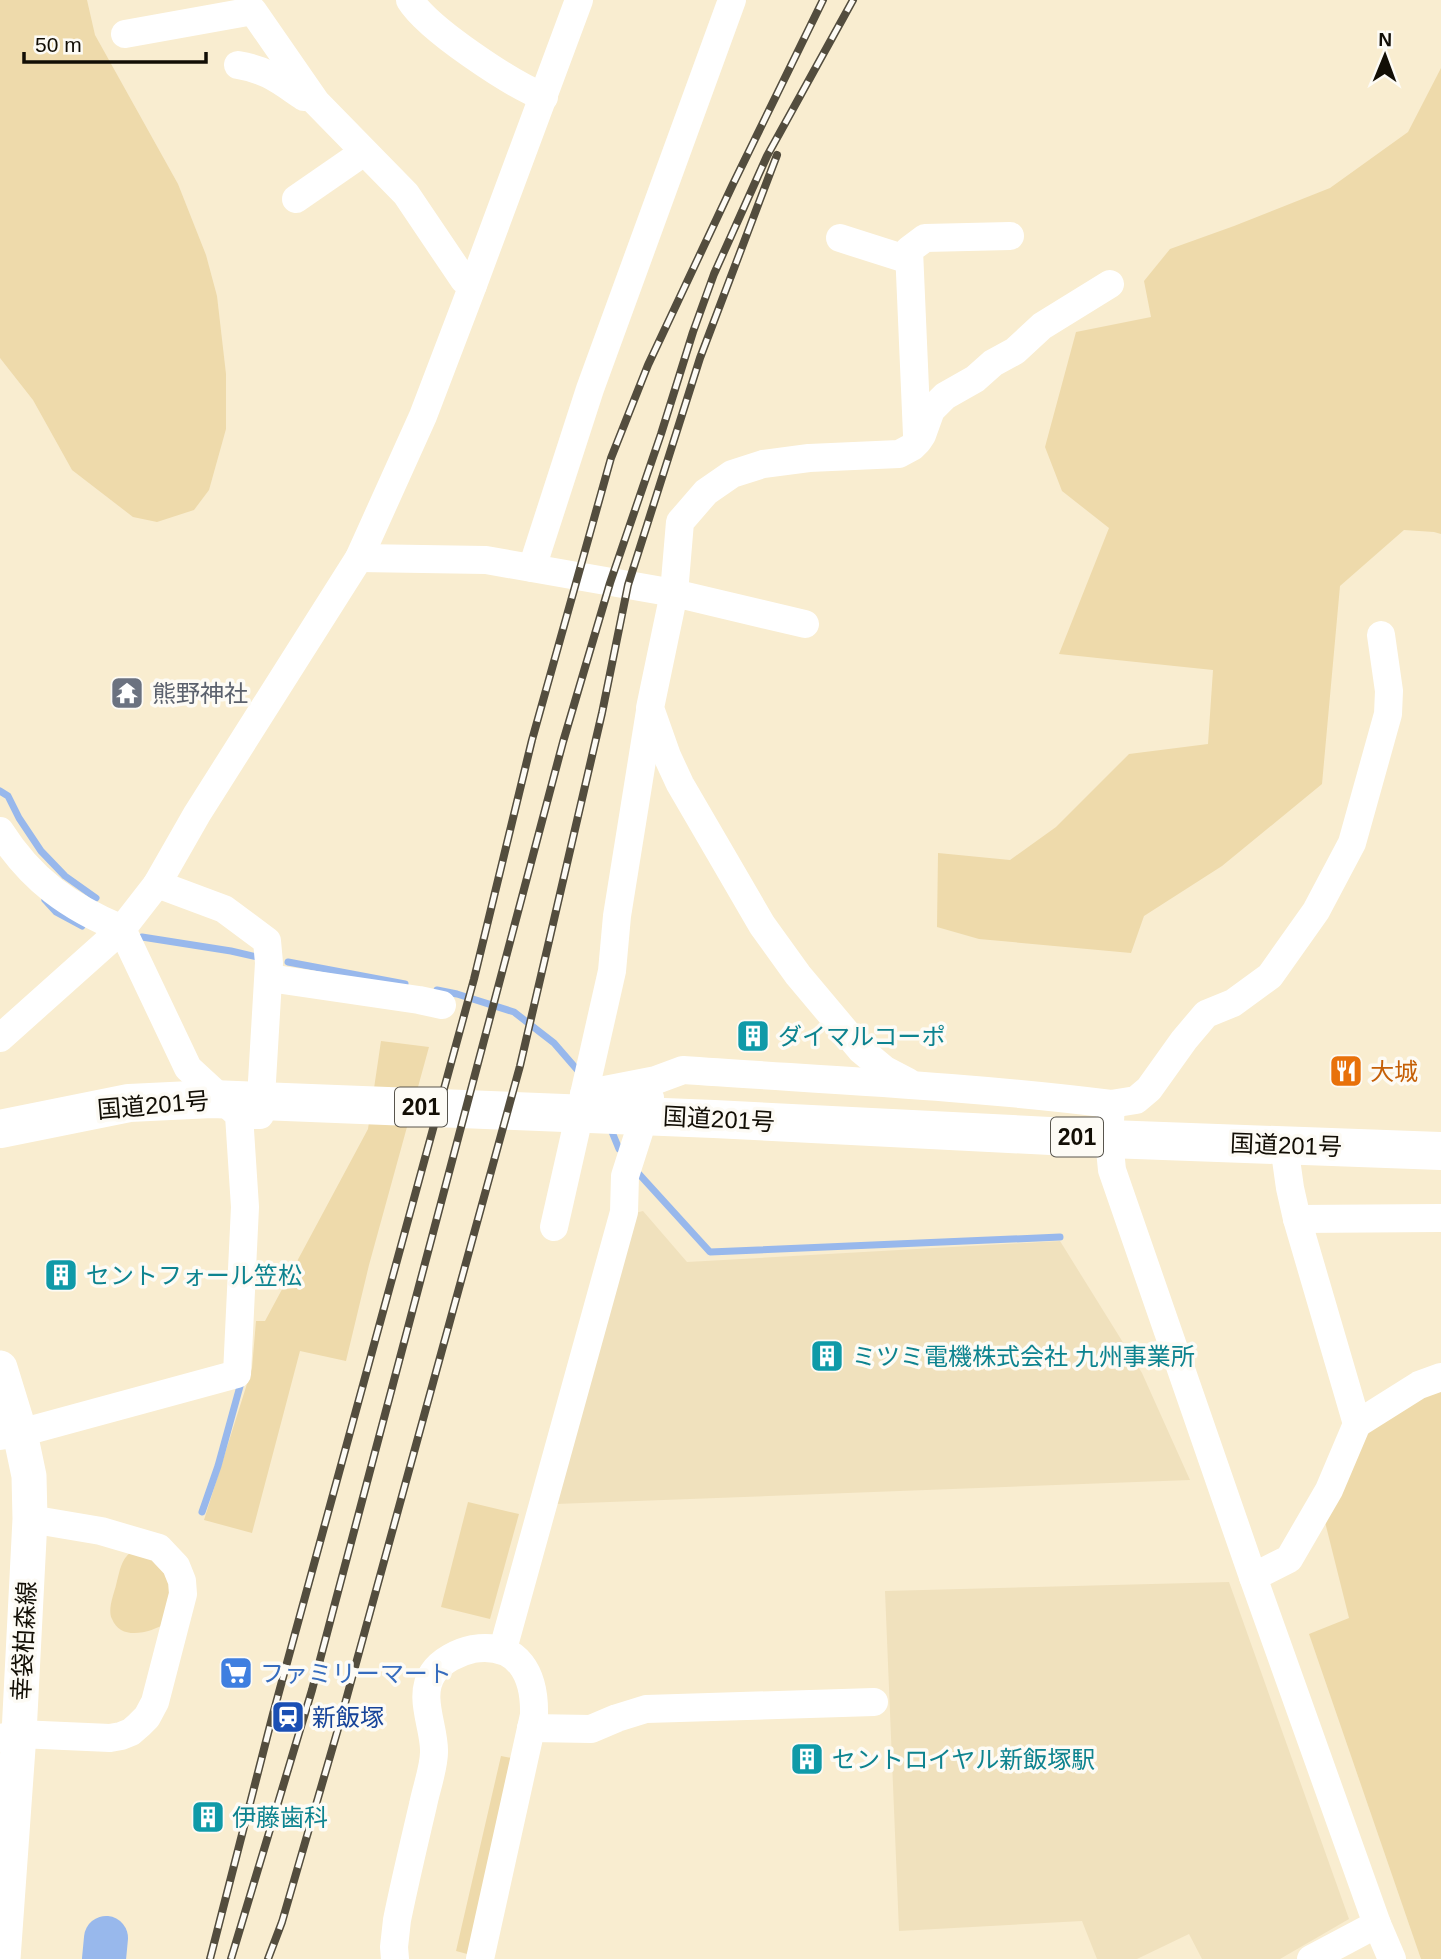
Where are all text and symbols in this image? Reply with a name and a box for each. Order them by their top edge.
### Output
scale bar [24,21,206,65]
north arrow [1350,21,1420,91]
text: N [1378,29,1392,50]
text: 50 m [35,33,82,56]
temple icon: 熊野神社 [108,674,146,712]
place label: 熊野神社 [152,680,248,707]
building icon: ダイマルコーポ [734,1017,772,1055]
place label: ダイマルコーポ [778,1023,946,1050]
restaurant icon: 大城 [1327,1052,1365,1090]
place label: 大城 [1370,1058,1418,1085]
street label: 国道201号 [96,1087,210,1123]
road number: 201 [395,1088,447,1126]
street label: 国道201号 [662,1103,776,1135]
road number: 201 [1051,1118,1103,1156]
street label: 国道201号 [1230,1130,1342,1160]
building icon: セントフォール笠松 [42,1256,80,1294]
place label: セントフォール笠松 [86,1262,302,1289]
building icon: ミツミ電機株式会社 九州事業所 [808,1337,846,1375]
place label: ミツミ電機株式会社 九州事業所 [852,1343,1195,1370]
street label: 幸袋柏森線 [7,1580,41,1702]
supermarket icon: ファミリーマート [217,1654,255,1692]
place label: ファミリーマート [260,1660,452,1687]
station icon: 新飯塚 [269,1698,307,1736]
place label: 新飯塚 [312,1704,384,1731]
building icon: セントロイヤル新飯塚駅 [788,1740,826,1778]
place label: セントロイヤル新飯塚駅 [832,1746,1095,1773]
building icon: 伊藤歯科 [189,1798,227,1836]
place label: 伊藤歯科 [232,1804,328,1831]

